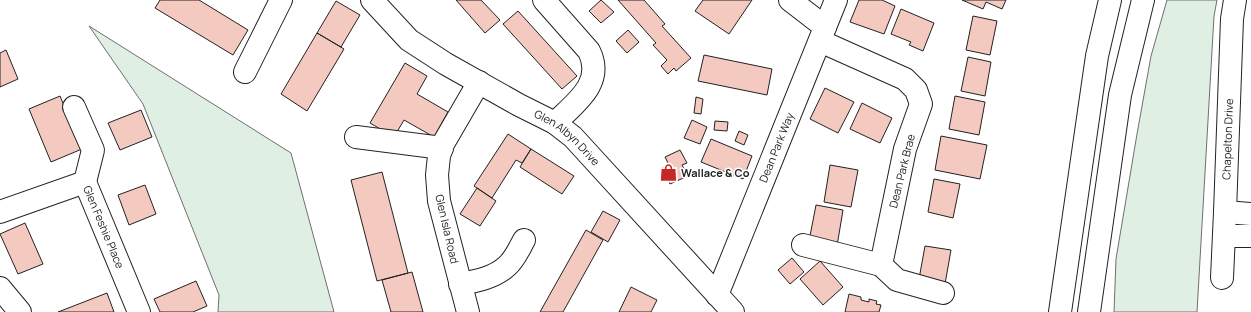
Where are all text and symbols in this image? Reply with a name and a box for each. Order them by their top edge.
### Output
street label: Chapelton Drive [1218,98,1236,180]
street label: Glen Albyn Drive [532,106,604,169]
street label: Dean Park Way [755,110,797,185]
street label: Dean Park Brae [885,132,918,209]
shop icon: Wallace & Co [658,163,678,183]
place label: Wallace & Co [681,165,750,180]
street label: Glen Feshie Place [80,183,128,271]
street label: Glen Isla Road [432,193,463,265]

